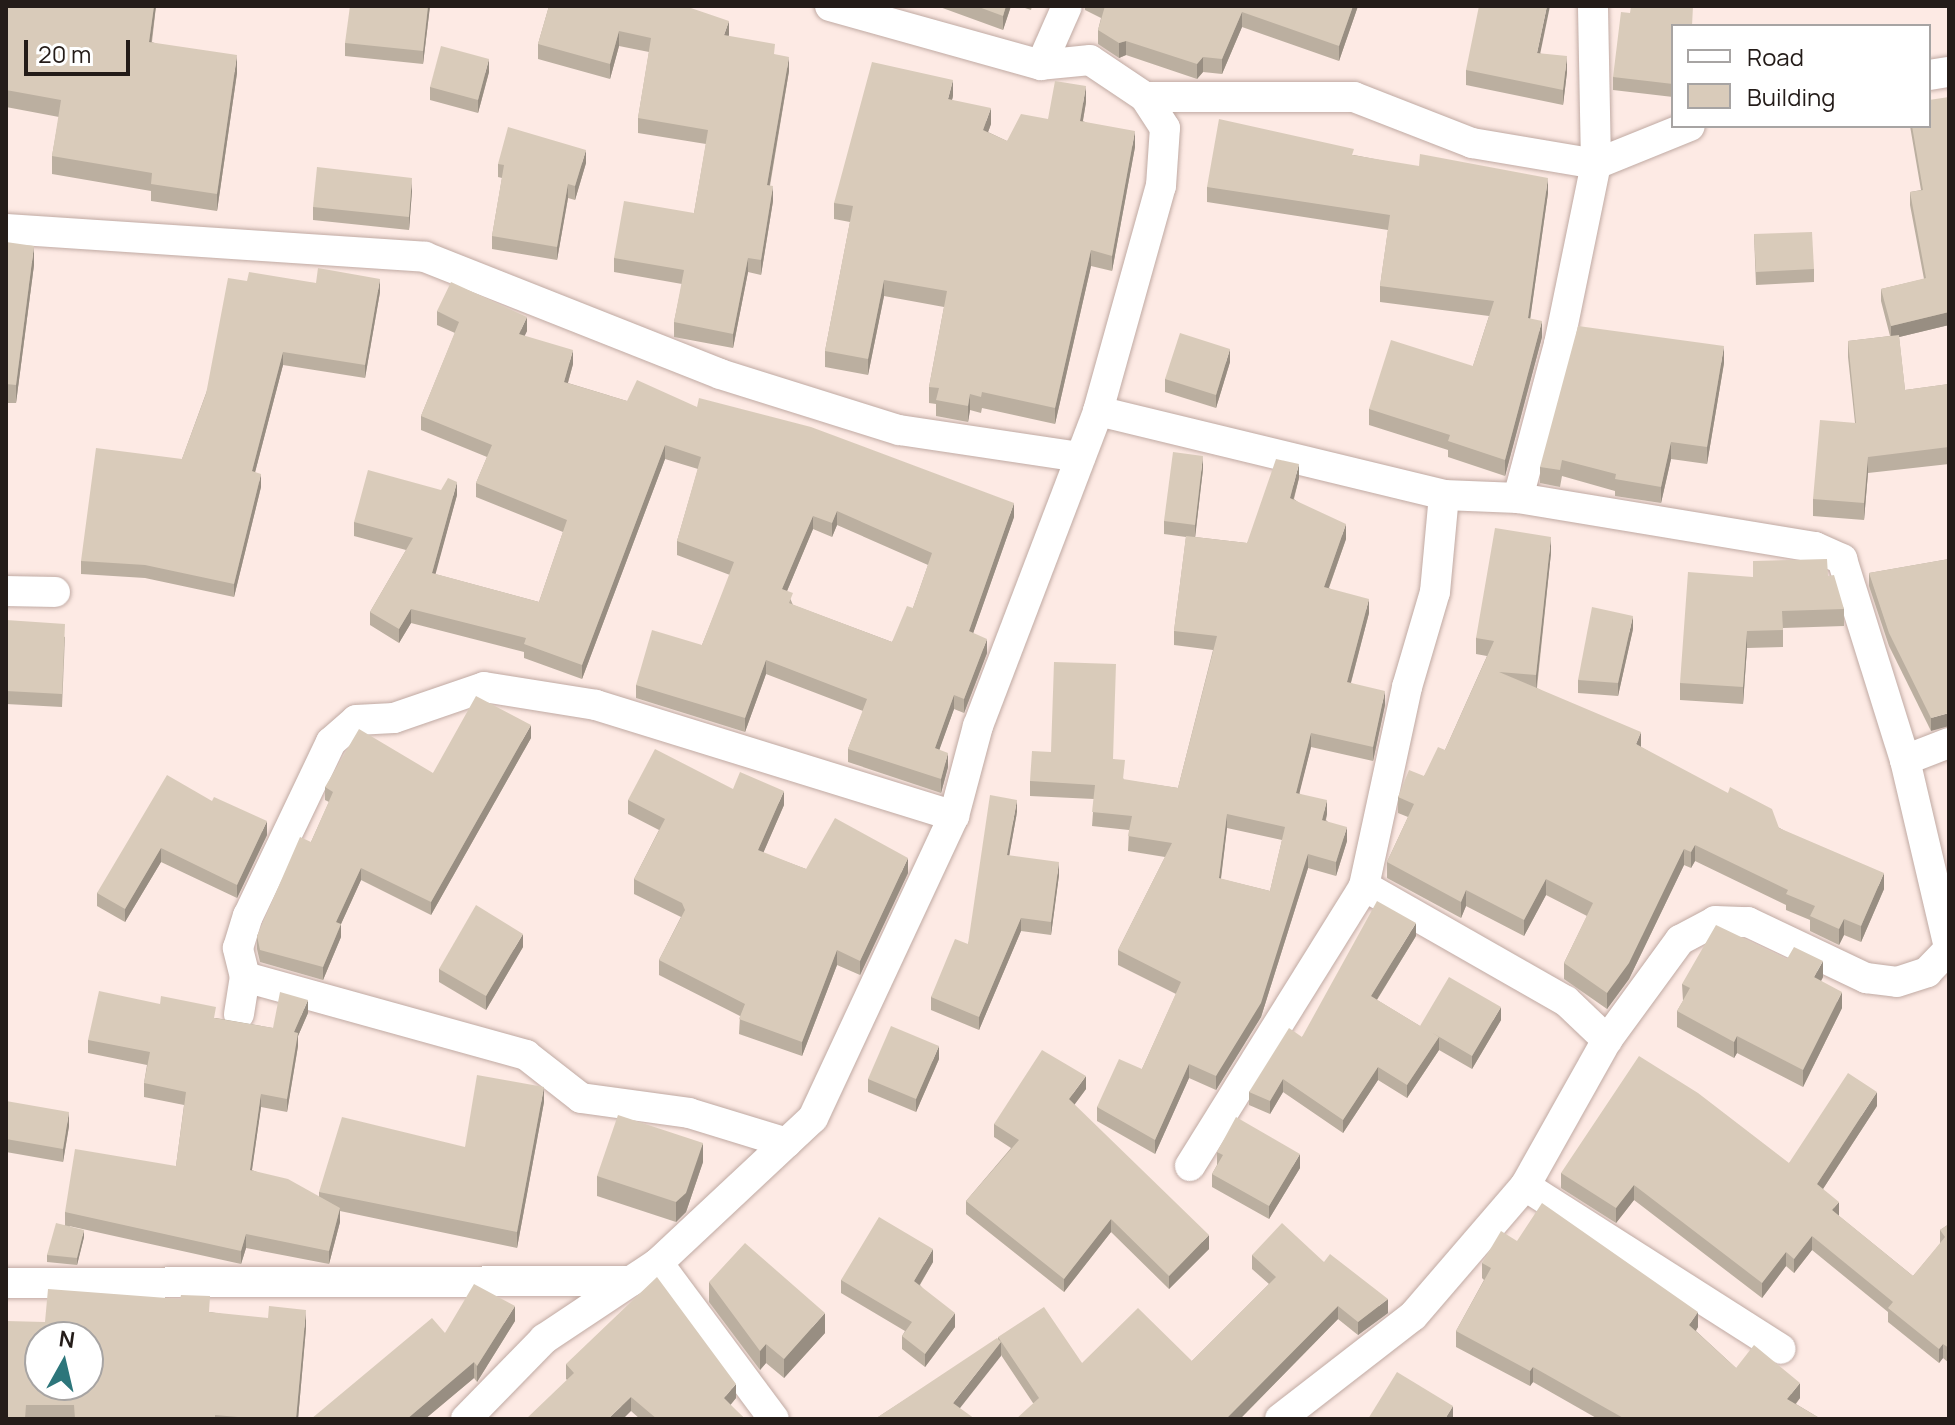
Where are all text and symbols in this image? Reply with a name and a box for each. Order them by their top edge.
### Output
scale bar [28,24,134,74]
legend [1671,24,1931,128]
text: 20 m [38,37,91,70]
text: Road [1747,40,1804,73]
text: Building [1747,80,1835,113]
north arrow [24,1321,104,1401]
text: N [57,1323,77,1355]

